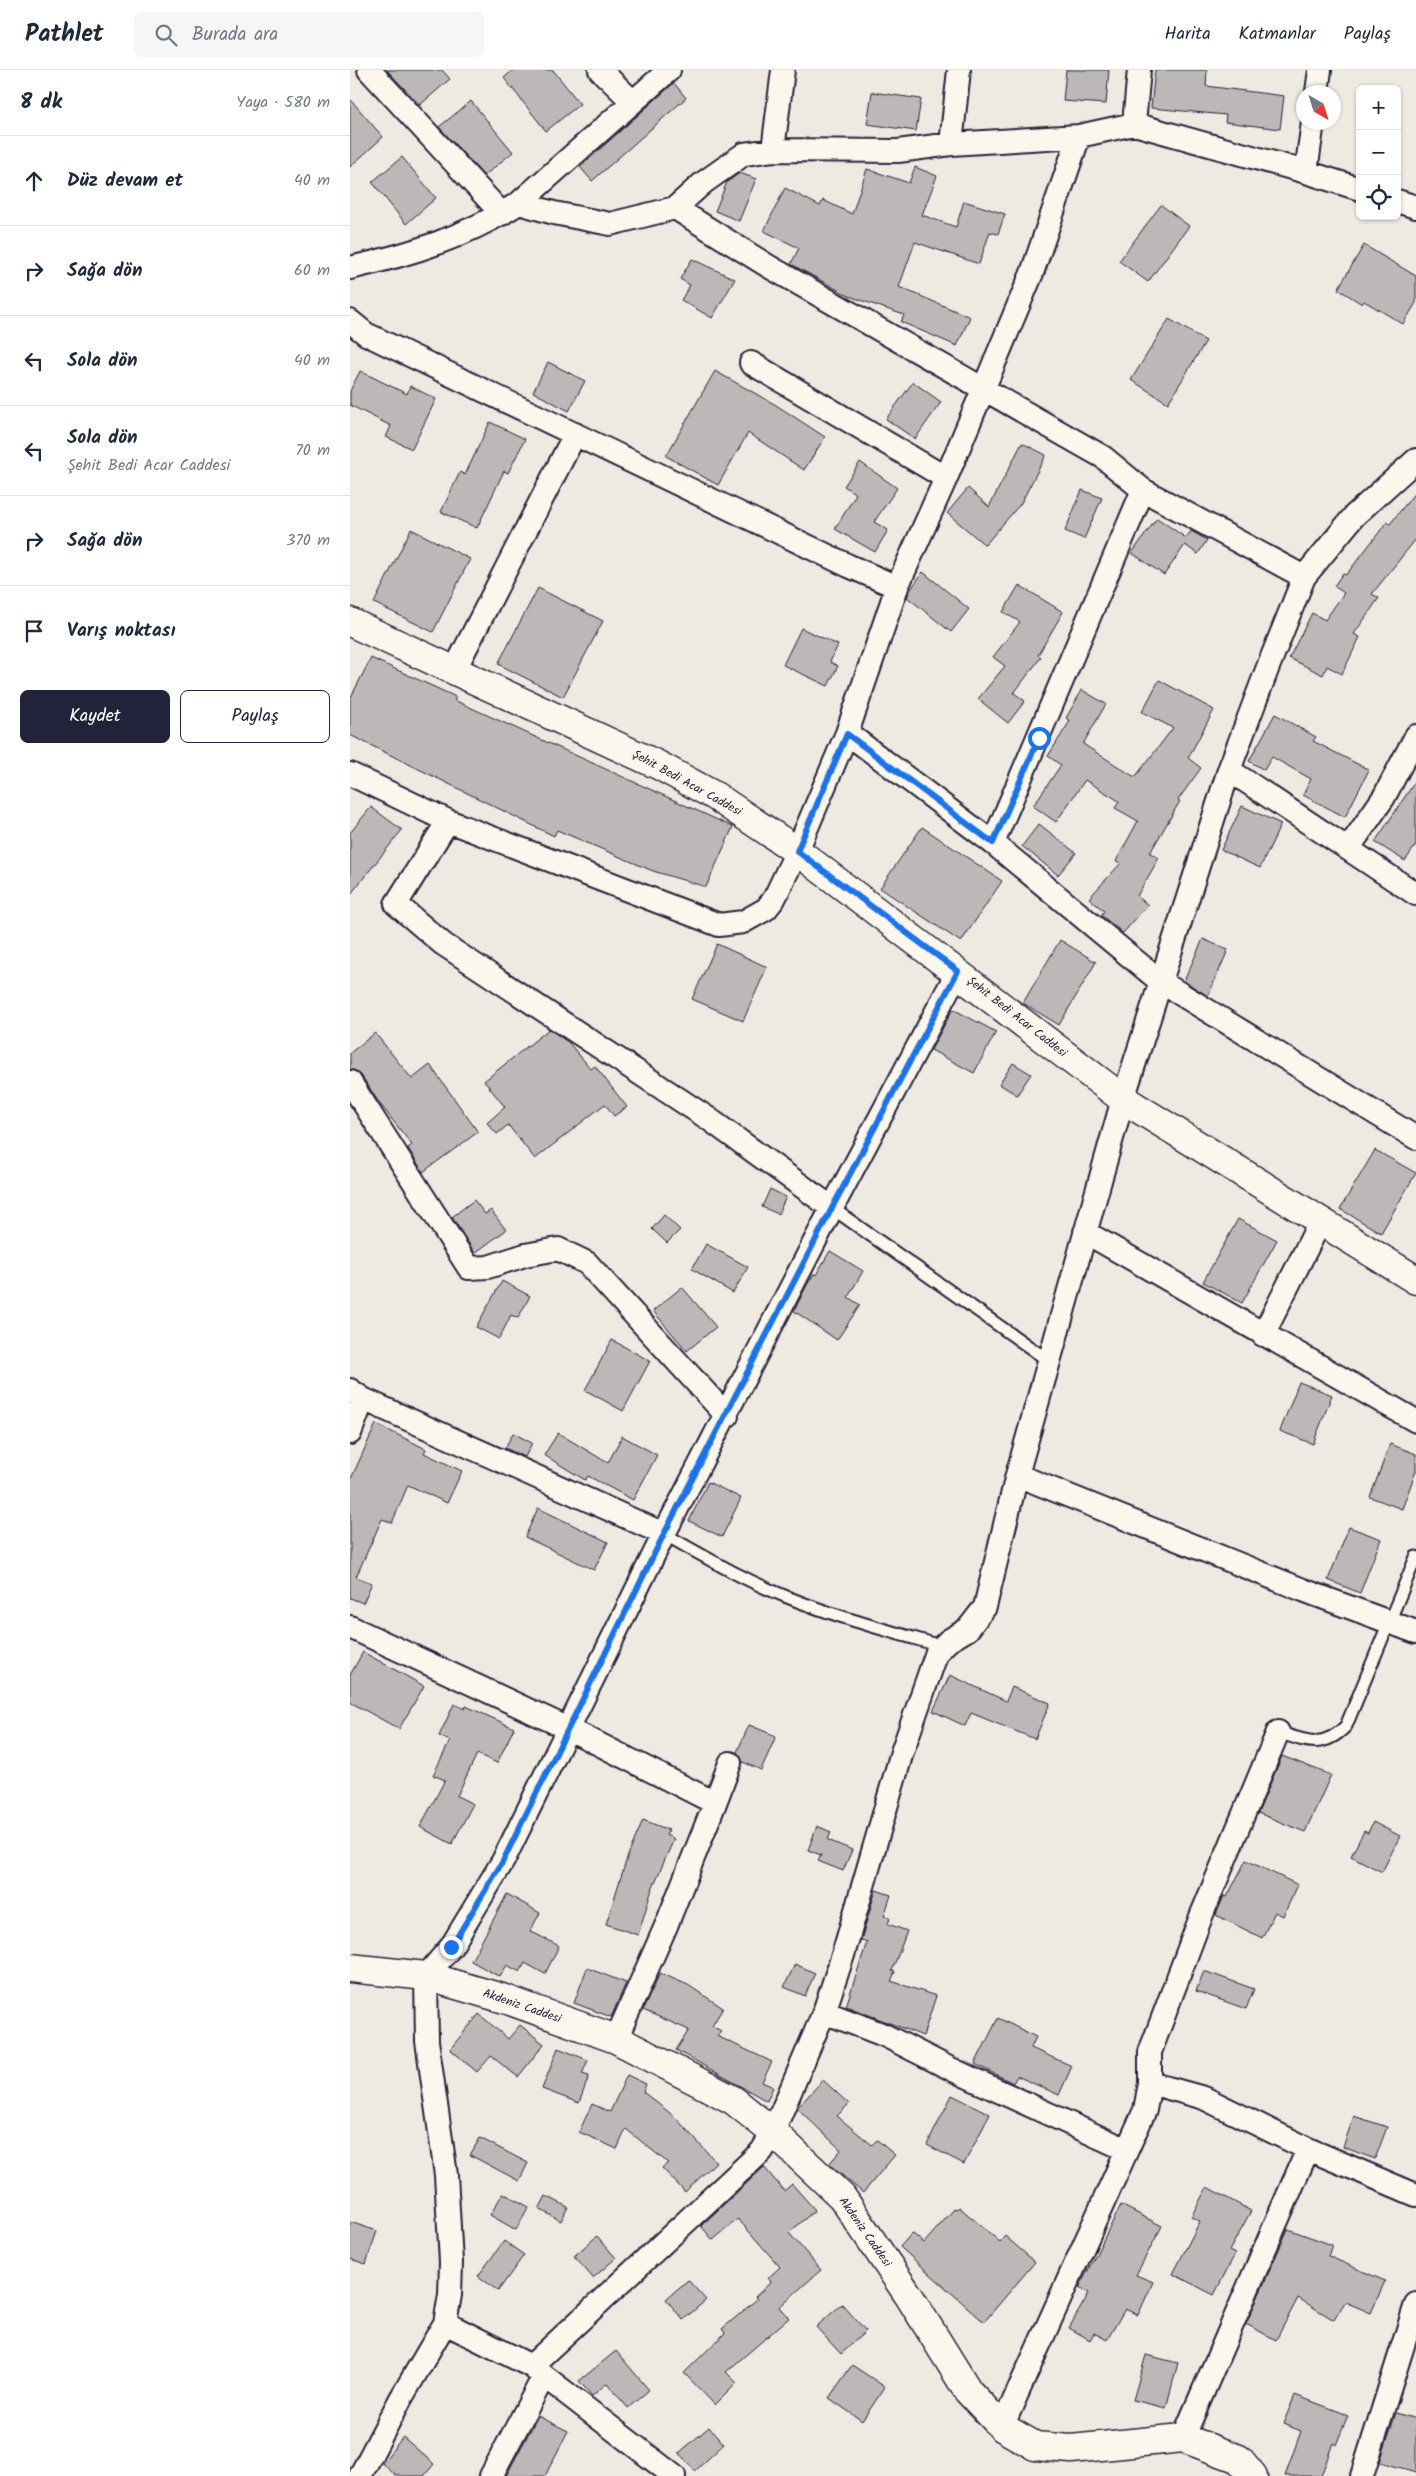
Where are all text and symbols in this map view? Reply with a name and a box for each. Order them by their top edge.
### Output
search box [134,12,484,57]
text: Pathlet [25,15,104,54]
text: Burada ara [192,20,278,50]
text: Harita [1164,20,1211,49]
text: Katmanlar [1239,20,1316,49]
text: Paylaş [1344,20,1391,49]
icon: search [152,21,180,49]
north arrow [1296,85,1341,130]
map controls [1356,85,1401,220]
button: + [1356,85,1401,130]
text: 8 dk [20,86,62,119]
text: Yaya · 580 m [236,90,330,115]
button: − [1356,130,1401,175]
text: Düz devam et [67,166,183,196]
icon: ahead [20,167,48,195]
text: 40 m [294,168,330,193]
button: locate [1356,175,1401,220]
text: Sağa dön [67,256,143,286]
icon: right [20,257,48,285]
text: 60 m [294,258,330,283]
text: Sola dön [67,346,138,376]
icon: left [20,347,48,375]
text: 40 m [294,348,330,373]
text: Sola dön [67,423,138,453]
icon: left [20,437,48,465]
text: 70 m [295,438,330,463]
text: Şehit Bedi Acar Caddesi [67,453,230,478]
text: Sağa dön [67,526,143,556]
icon: right [20,527,48,555]
text: 370 m [286,528,330,553]
text: Varış noktası [67,616,175,646]
icon: arrive [20,617,48,645]
button: Kaydet [20,690,170,743]
button: Paylaş [180,690,330,743]
route start [1028,727,1051,750]
street label: Şehit Bedi Acar Caddesi [629,745,746,822]
street label: Şehit Bedi Acar Caddesi [963,972,1072,1063]
route end [440,1936,463,1959]
street label: Akdeniz Caddesi [480,1984,565,2029]
street label: Akdeniz Caddesi [834,2193,897,2272]

